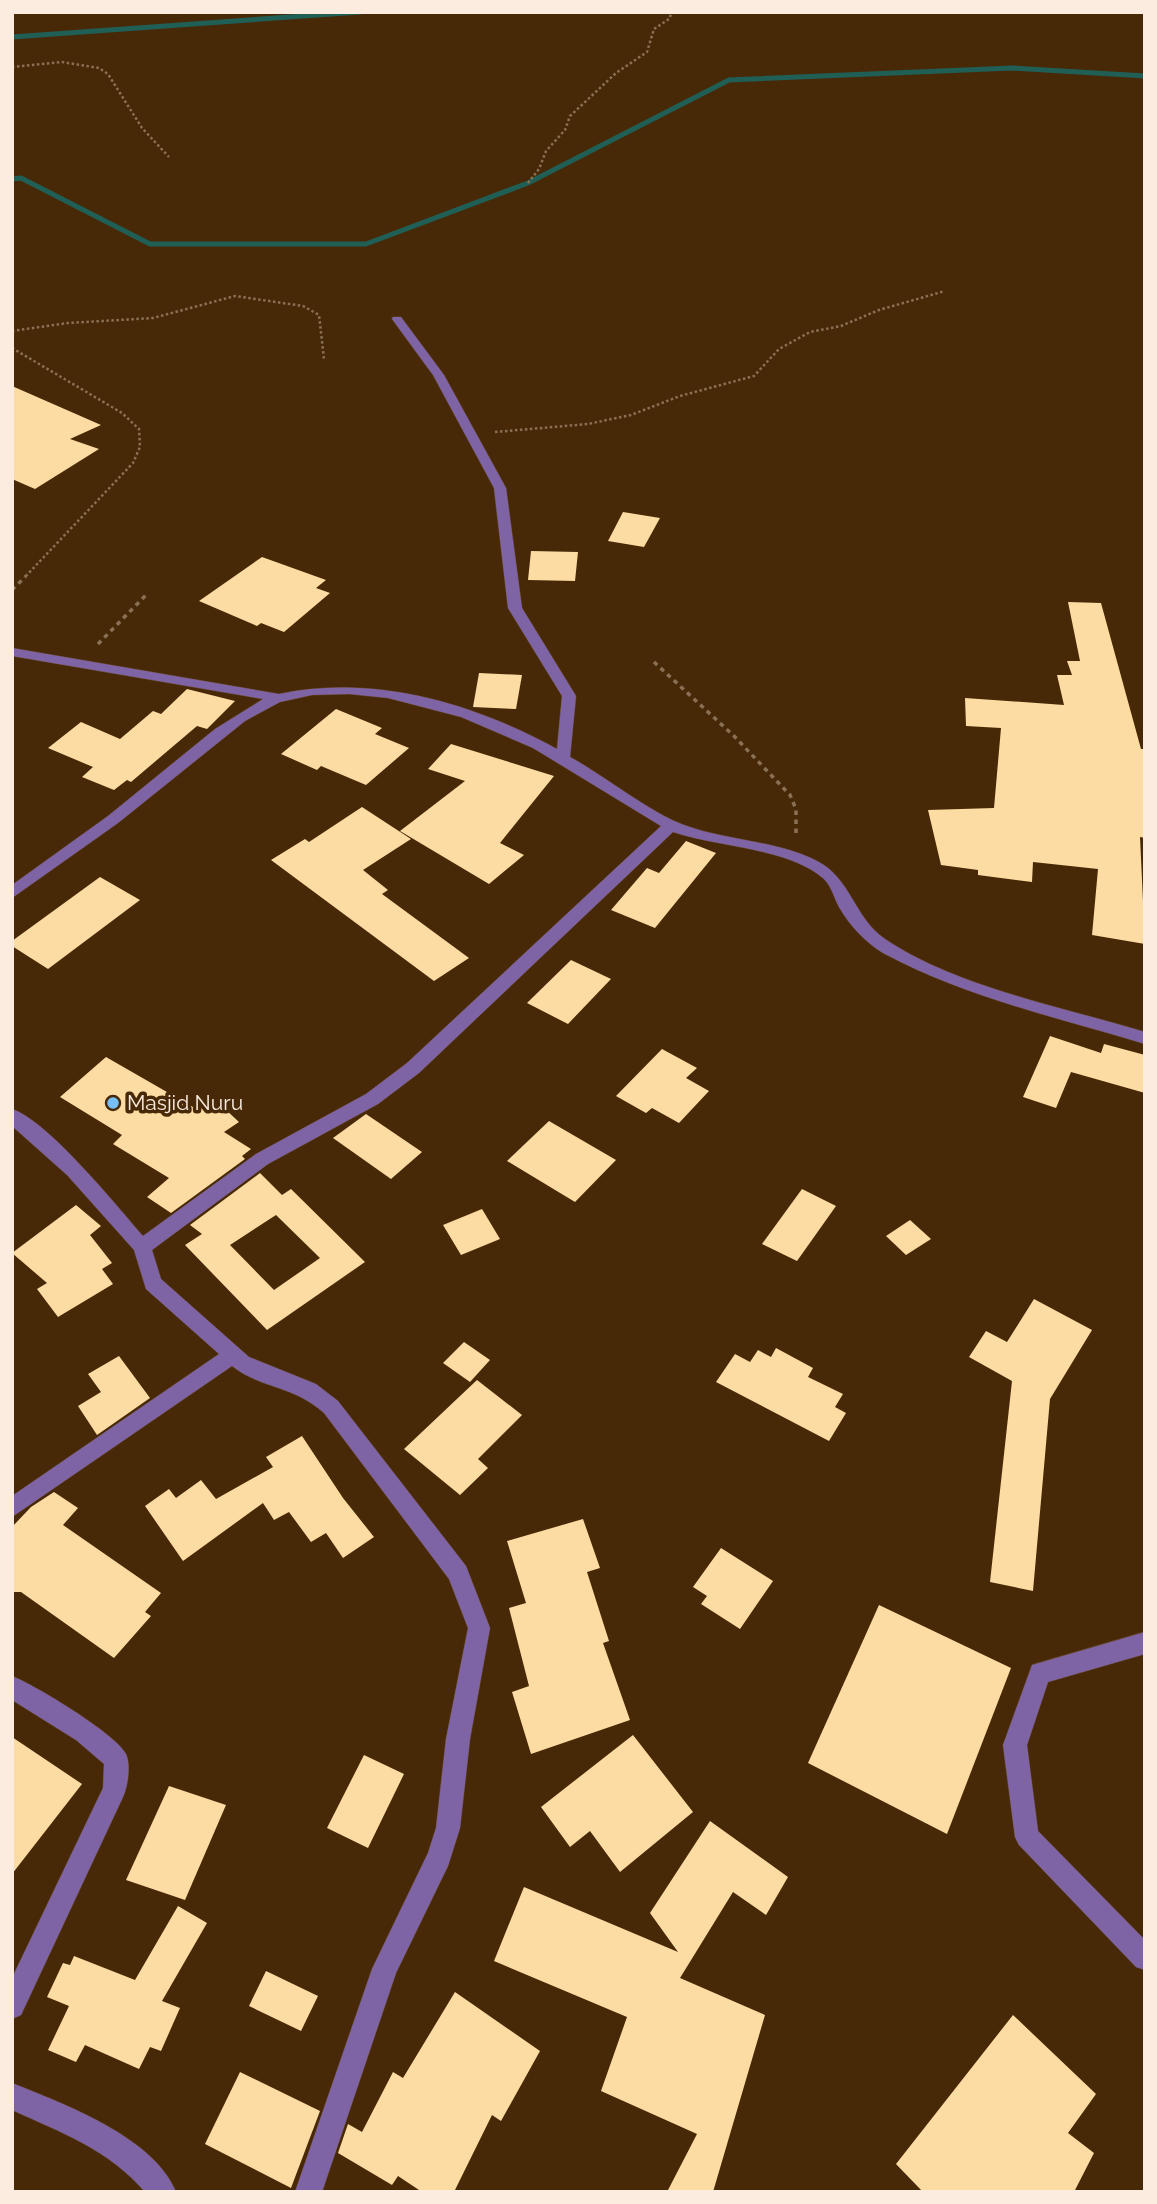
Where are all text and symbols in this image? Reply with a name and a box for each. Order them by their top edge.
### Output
place label: Masjid Nuru [127,1090,243,1115]
marker: Masjid Nuru [105,1095,121,1111]

